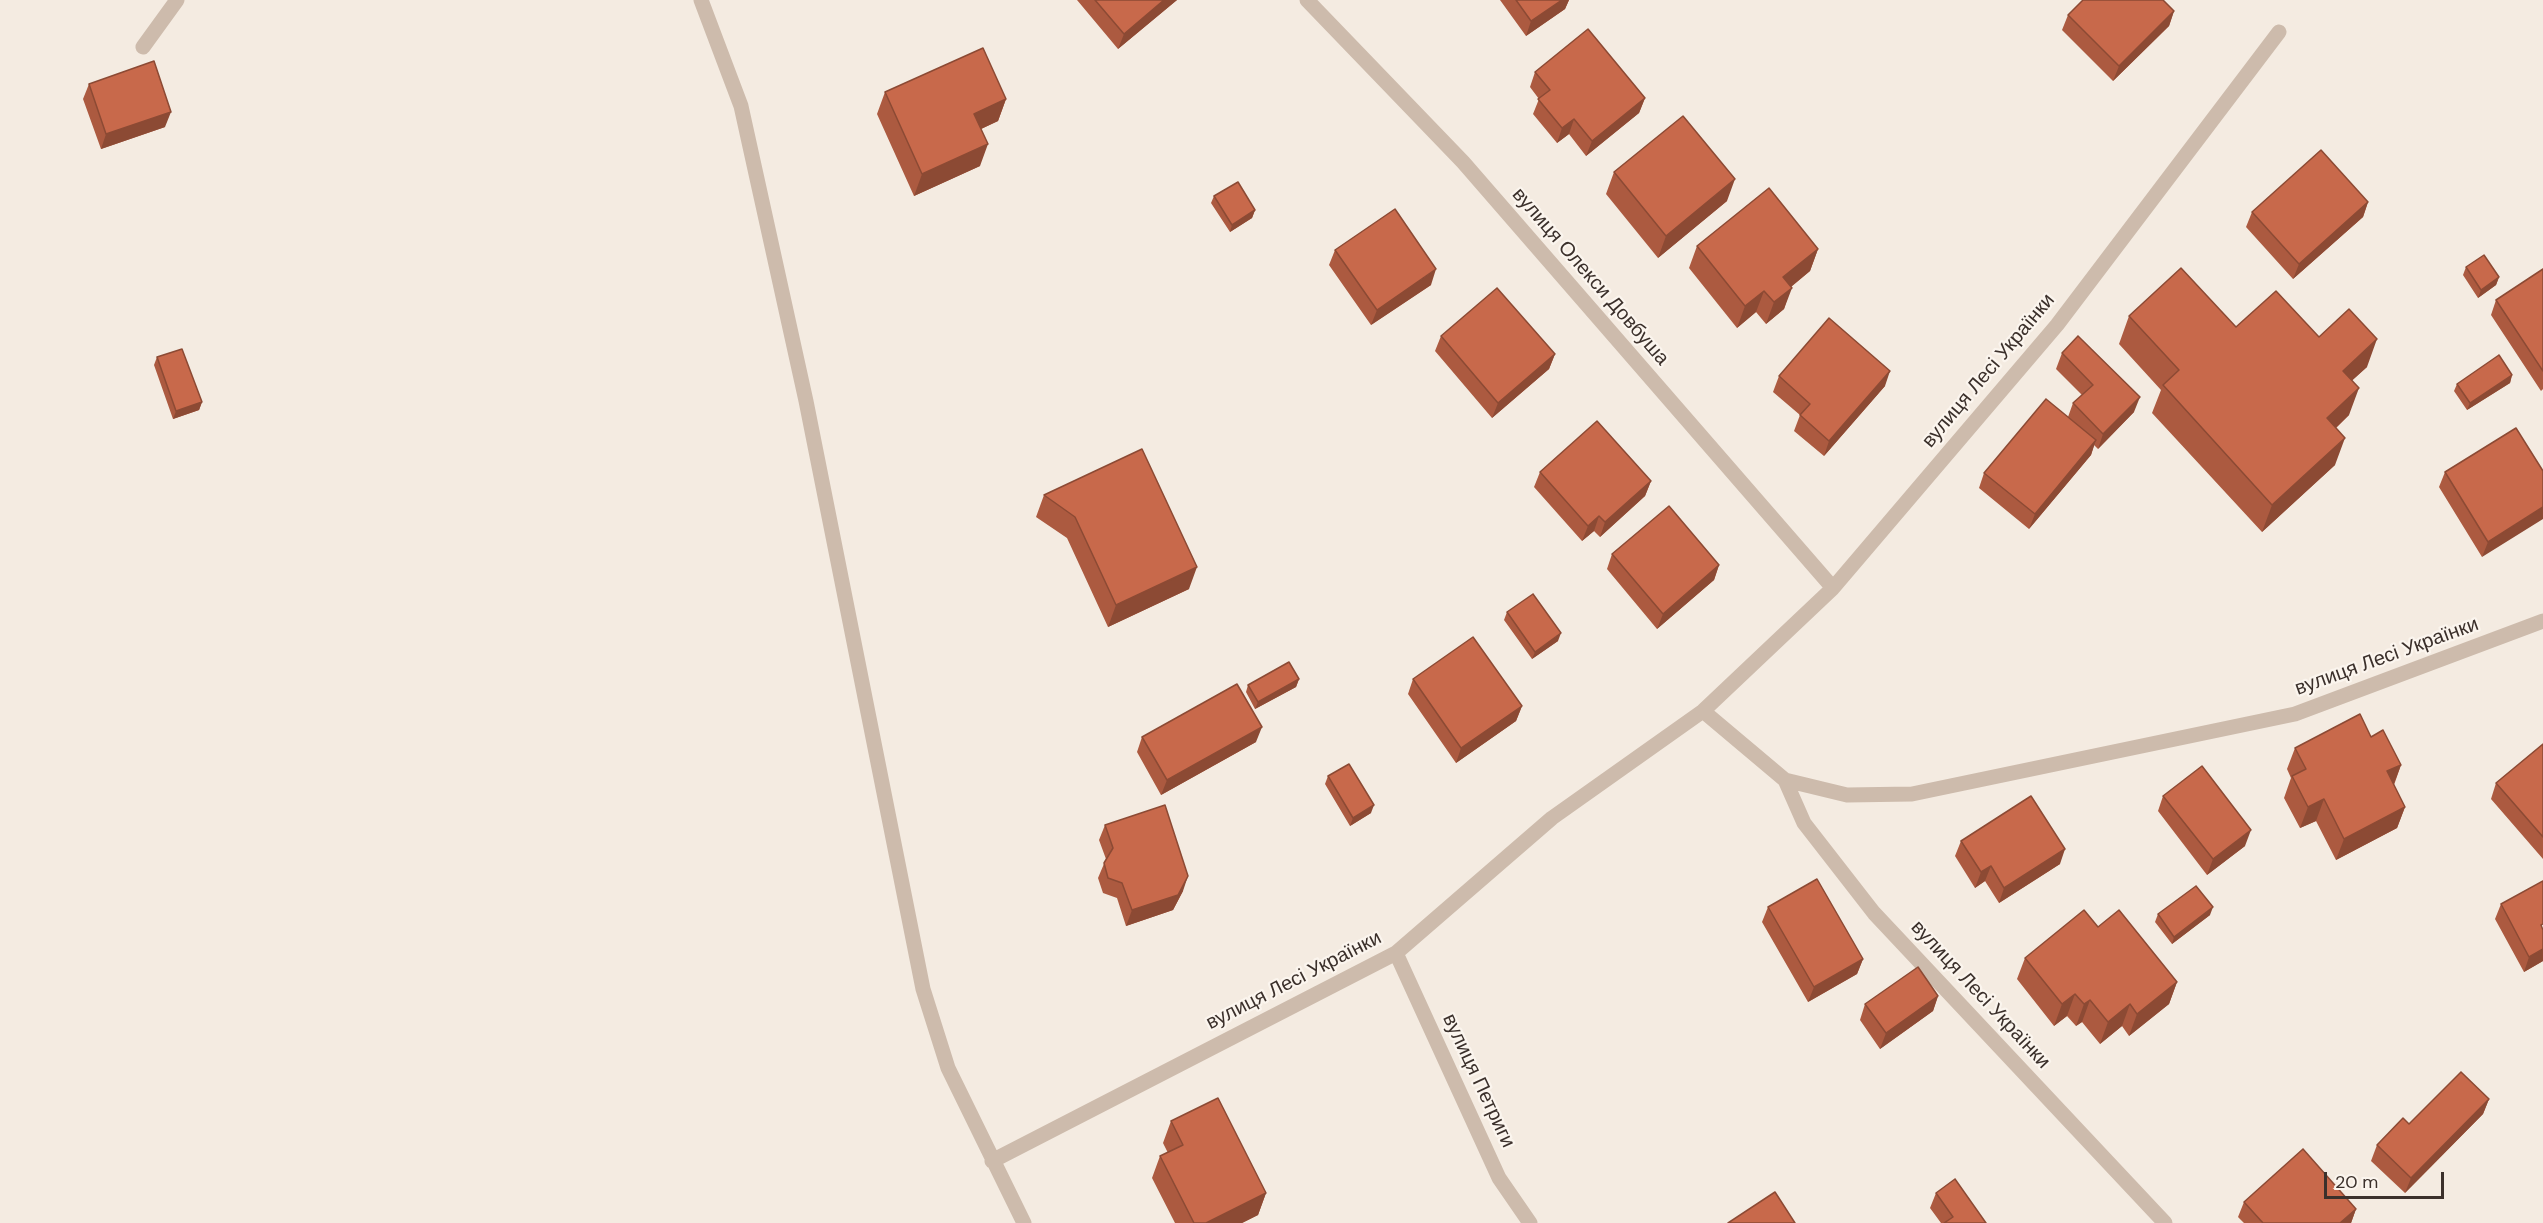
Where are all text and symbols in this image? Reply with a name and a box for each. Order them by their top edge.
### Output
street label: вулиця Олекси Довбуша [1506,183,1674,371]
street label: вулиця Лесі Українки [1918,289,2060,453]
street label: вулиця Лесі Українки [2292,613,2482,701]
street label: вулиця Лесі Українки [1905,916,2055,1074]
street label: вулиця Лесі Українки [1202,926,1386,1036]
street label: вулиця Петриги [1436,1010,1520,1152]
scale bar [2327,1160,2447,1198]
text: 20 m [2335,1170,2378,1194]

